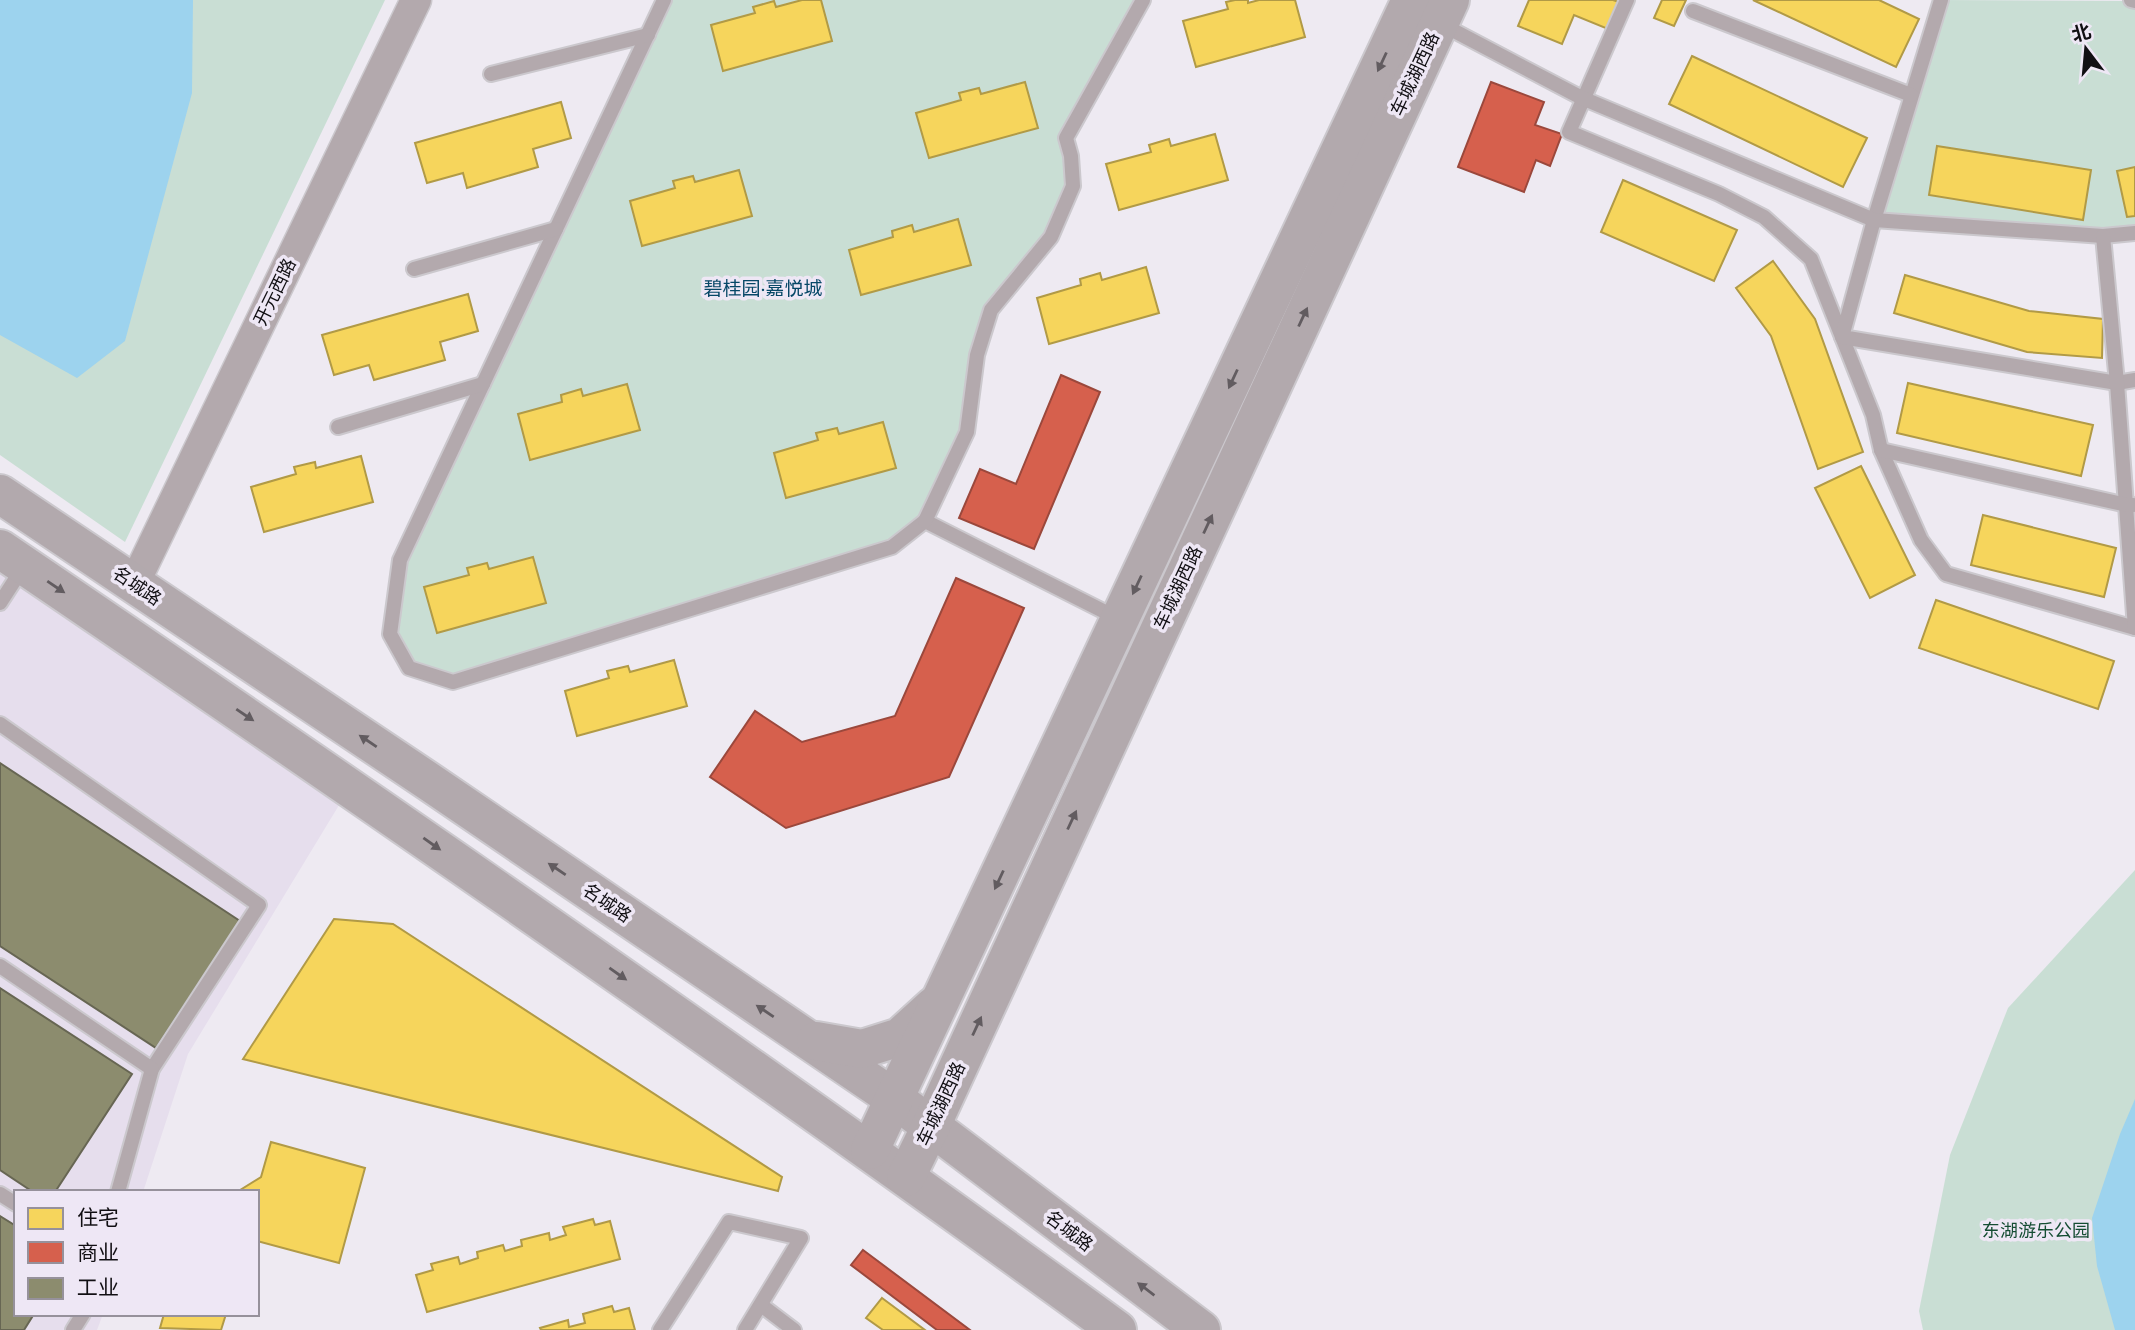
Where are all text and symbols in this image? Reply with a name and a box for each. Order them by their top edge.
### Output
north arrow [2051,14,2121,84]
text: 北 [2069,20,2094,47]
street label: 车城湖西路 [1386,29,1444,119]
one-way arrow [1376,52,1387,72]
street label: 开元西路 [249,255,301,329]
district label: 碧桂园·嘉悦城 [704,278,822,300]
one-way arrow [1297,307,1308,327]
one-way arrow [1227,369,1239,389]
one-way arrow [1202,514,1214,534]
street label: 车城湖西路 [1149,543,1207,633]
street label: 名城路 [108,562,166,610]
one-way arrow [1131,575,1143,595]
one-way arrow [47,580,66,593]
one-way arrow [235,708,254,721]
one-way arrow [359,734,377,748]
one-way arrow [1066,810,1078,830]
one-way arrow [423,837,441,851]
one-way arrow [547,862,566,875]
one-way arrow [993,869,1004,890]
street label: 名城路 [578,879,636,927]
one-way arrow [609,967,628,980]
one-way arrow [755,1004,775,1017]
one-way arrow [972,1016,983,1037]
street label: 车城湖西路 [912,1059,970,1149]
legend [14,1190,259,1316]
text: 住宅 [77,1206,119,1231]
street label: 名城路 [1041,1206,1097,1256]
park label: 东湖游乐公园 [1982,1220,2090,1242]
text: 商业 [77,1241,119,1266]
text: 工业 [77,1276,119,1301]
one-way arrow [1138,1281,1156,1296]

